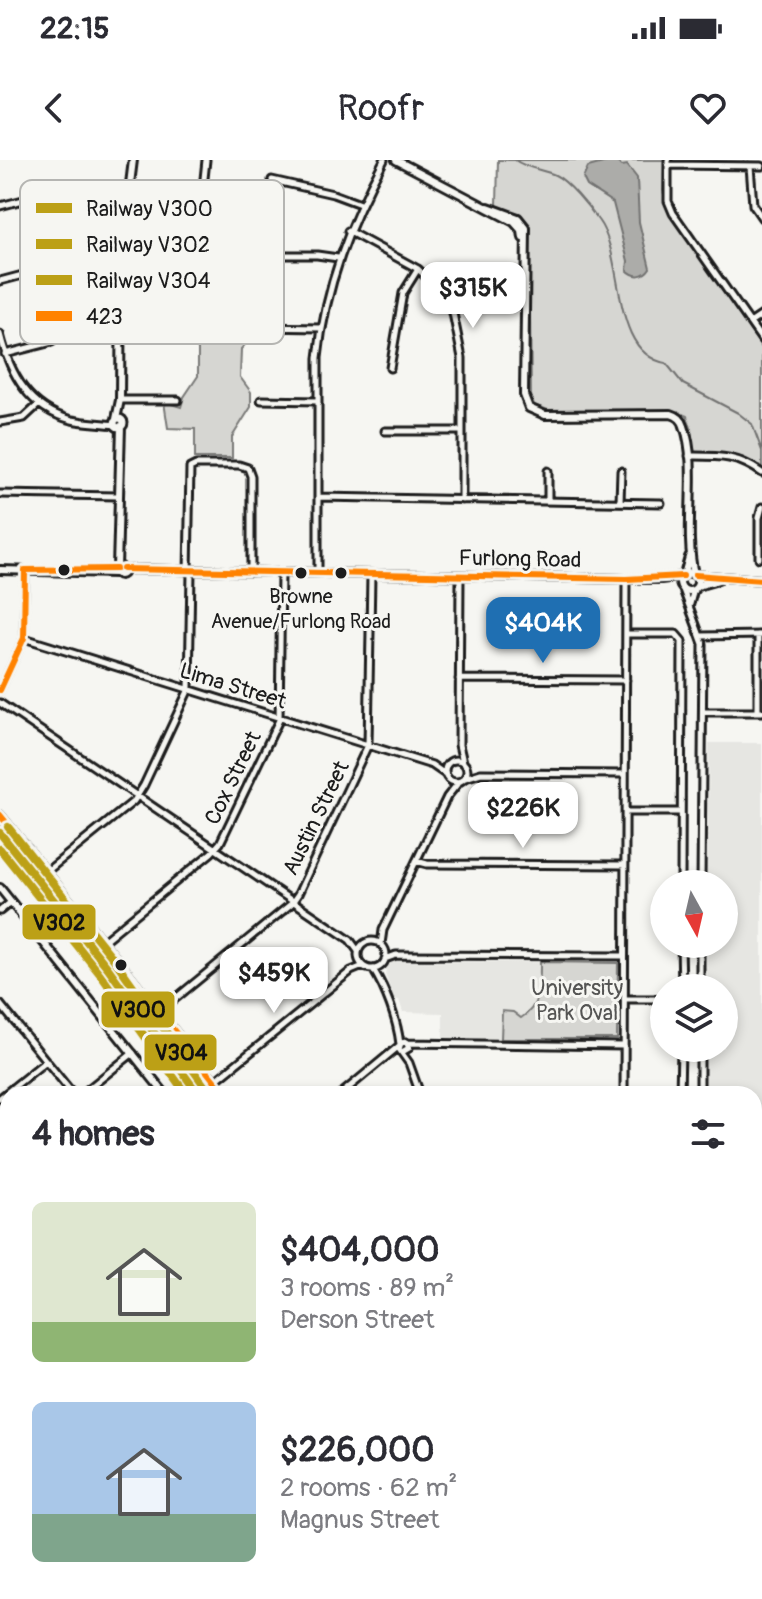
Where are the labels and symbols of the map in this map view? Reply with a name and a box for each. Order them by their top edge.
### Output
legend [20,180,284,344]
text: Railway V300 [86,195,213,223]
text: Railway V302 [86,231,210,259]
pin: $315K [417,262,529,330]
text: Railway V304 [86,267,211,295]
text: 423 [86,303,123,331]
street label: Furlong Road [458,544,582,574]
unlabelled marker [56,562,72,578]
marker: Browne Avenue/Furlong Road [293,565,309,581]
unlabelled marker [333,565,349,581]
place label: Browne Avenue/Furlong Road [211,584,391,634]
pin: $404K [487,597,599,665]
street label: Lima Street [176,657,290,716]
street label: Cox Street [198,727,268,829]
street label: Austin Street [276,756,356,880]
pin: $226K [467,782,579,850]
north arrow [650,870,738,958]
line badge: V302 [21,903,97,941]
text: V302 [33,909,85,937]
pin: $459K [218,947,330,1015]
unlabelled marker [113,957,129,973]
park label: University Park Oval [531,974,623,1027]
line badge: V300 [100,990,176,1029]
text: V300 [110,996,166,1024]
line badge: V304 [143,1033,218,1072]
text: V304 [154,1039,208,1067]

